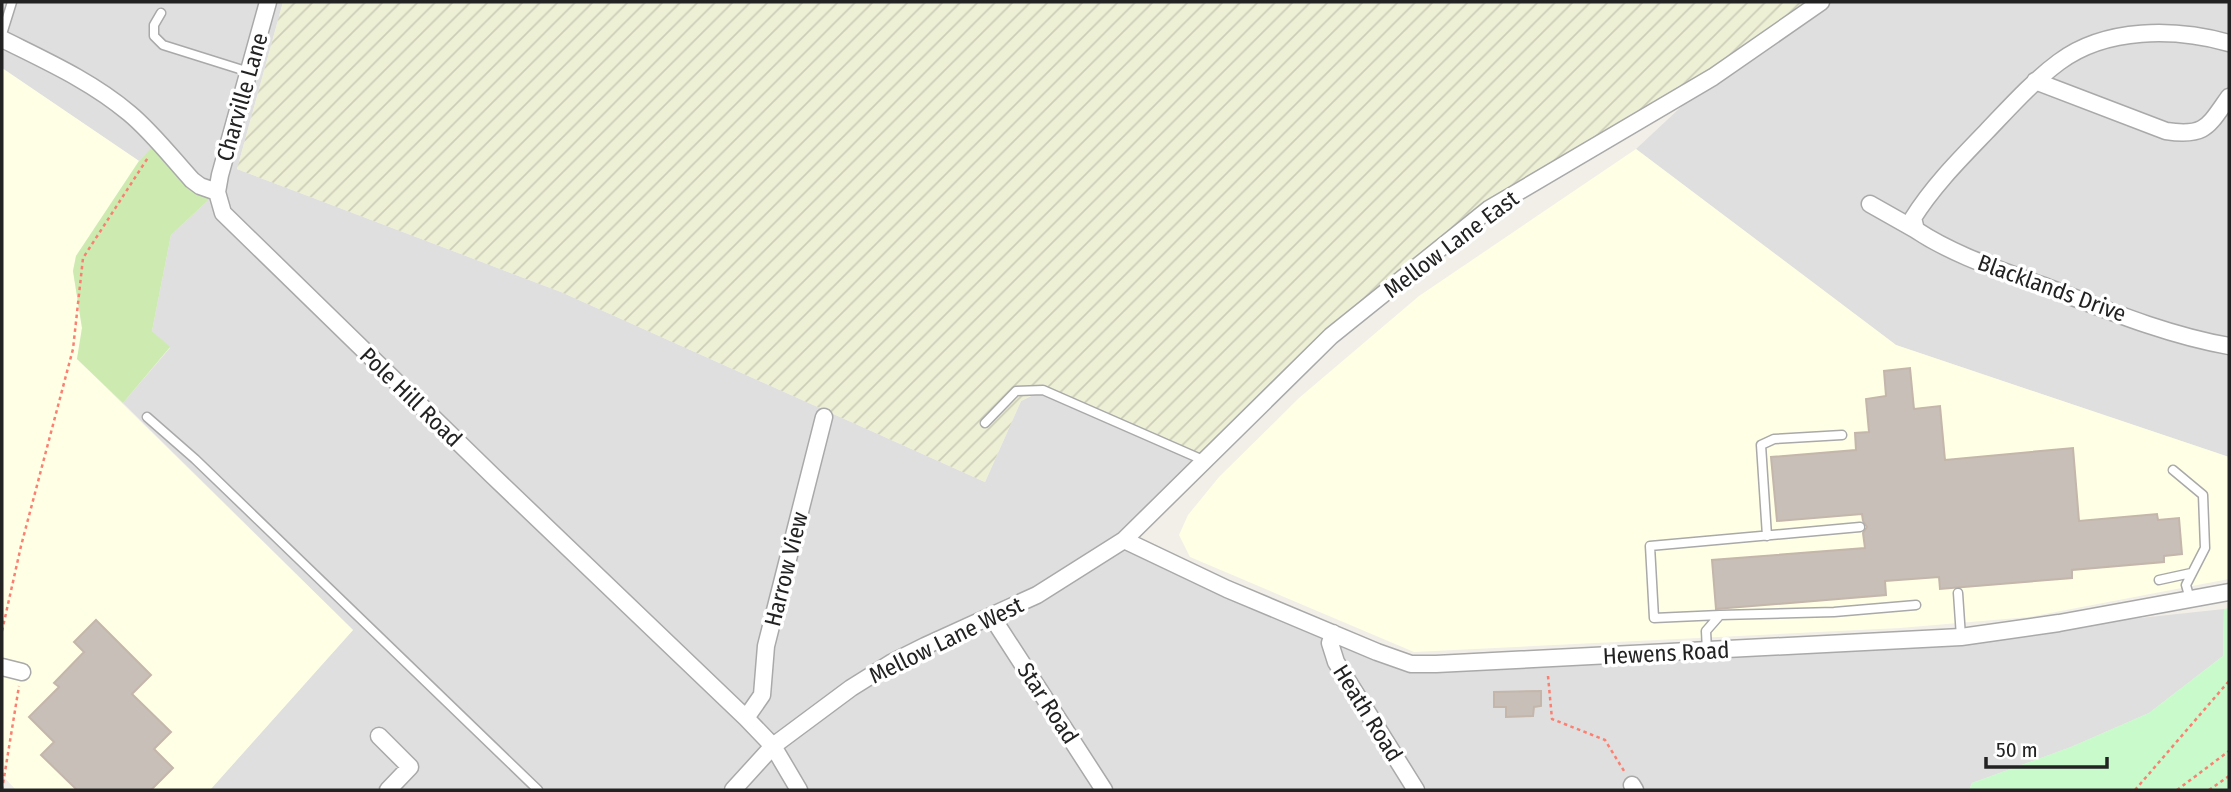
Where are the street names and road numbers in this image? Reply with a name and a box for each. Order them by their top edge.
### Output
street label: Charville Lane [210,29,274,165]
street label: Mellow Lane East [1378,184,1524,304]
street label: Blacklands Drive [1974,248,2130,328]
street label: Pole Hill Road [354,341,468,453]
street label: Harrow View [758,509,814,629]
street label: Mellow Lane West [864,590,1028,689]
street label: Hewens Road [1602,636,1730,670]
street label: Star Road [1011,657,1085,749]
street label: Heath Road [1327,659,1409,767]

